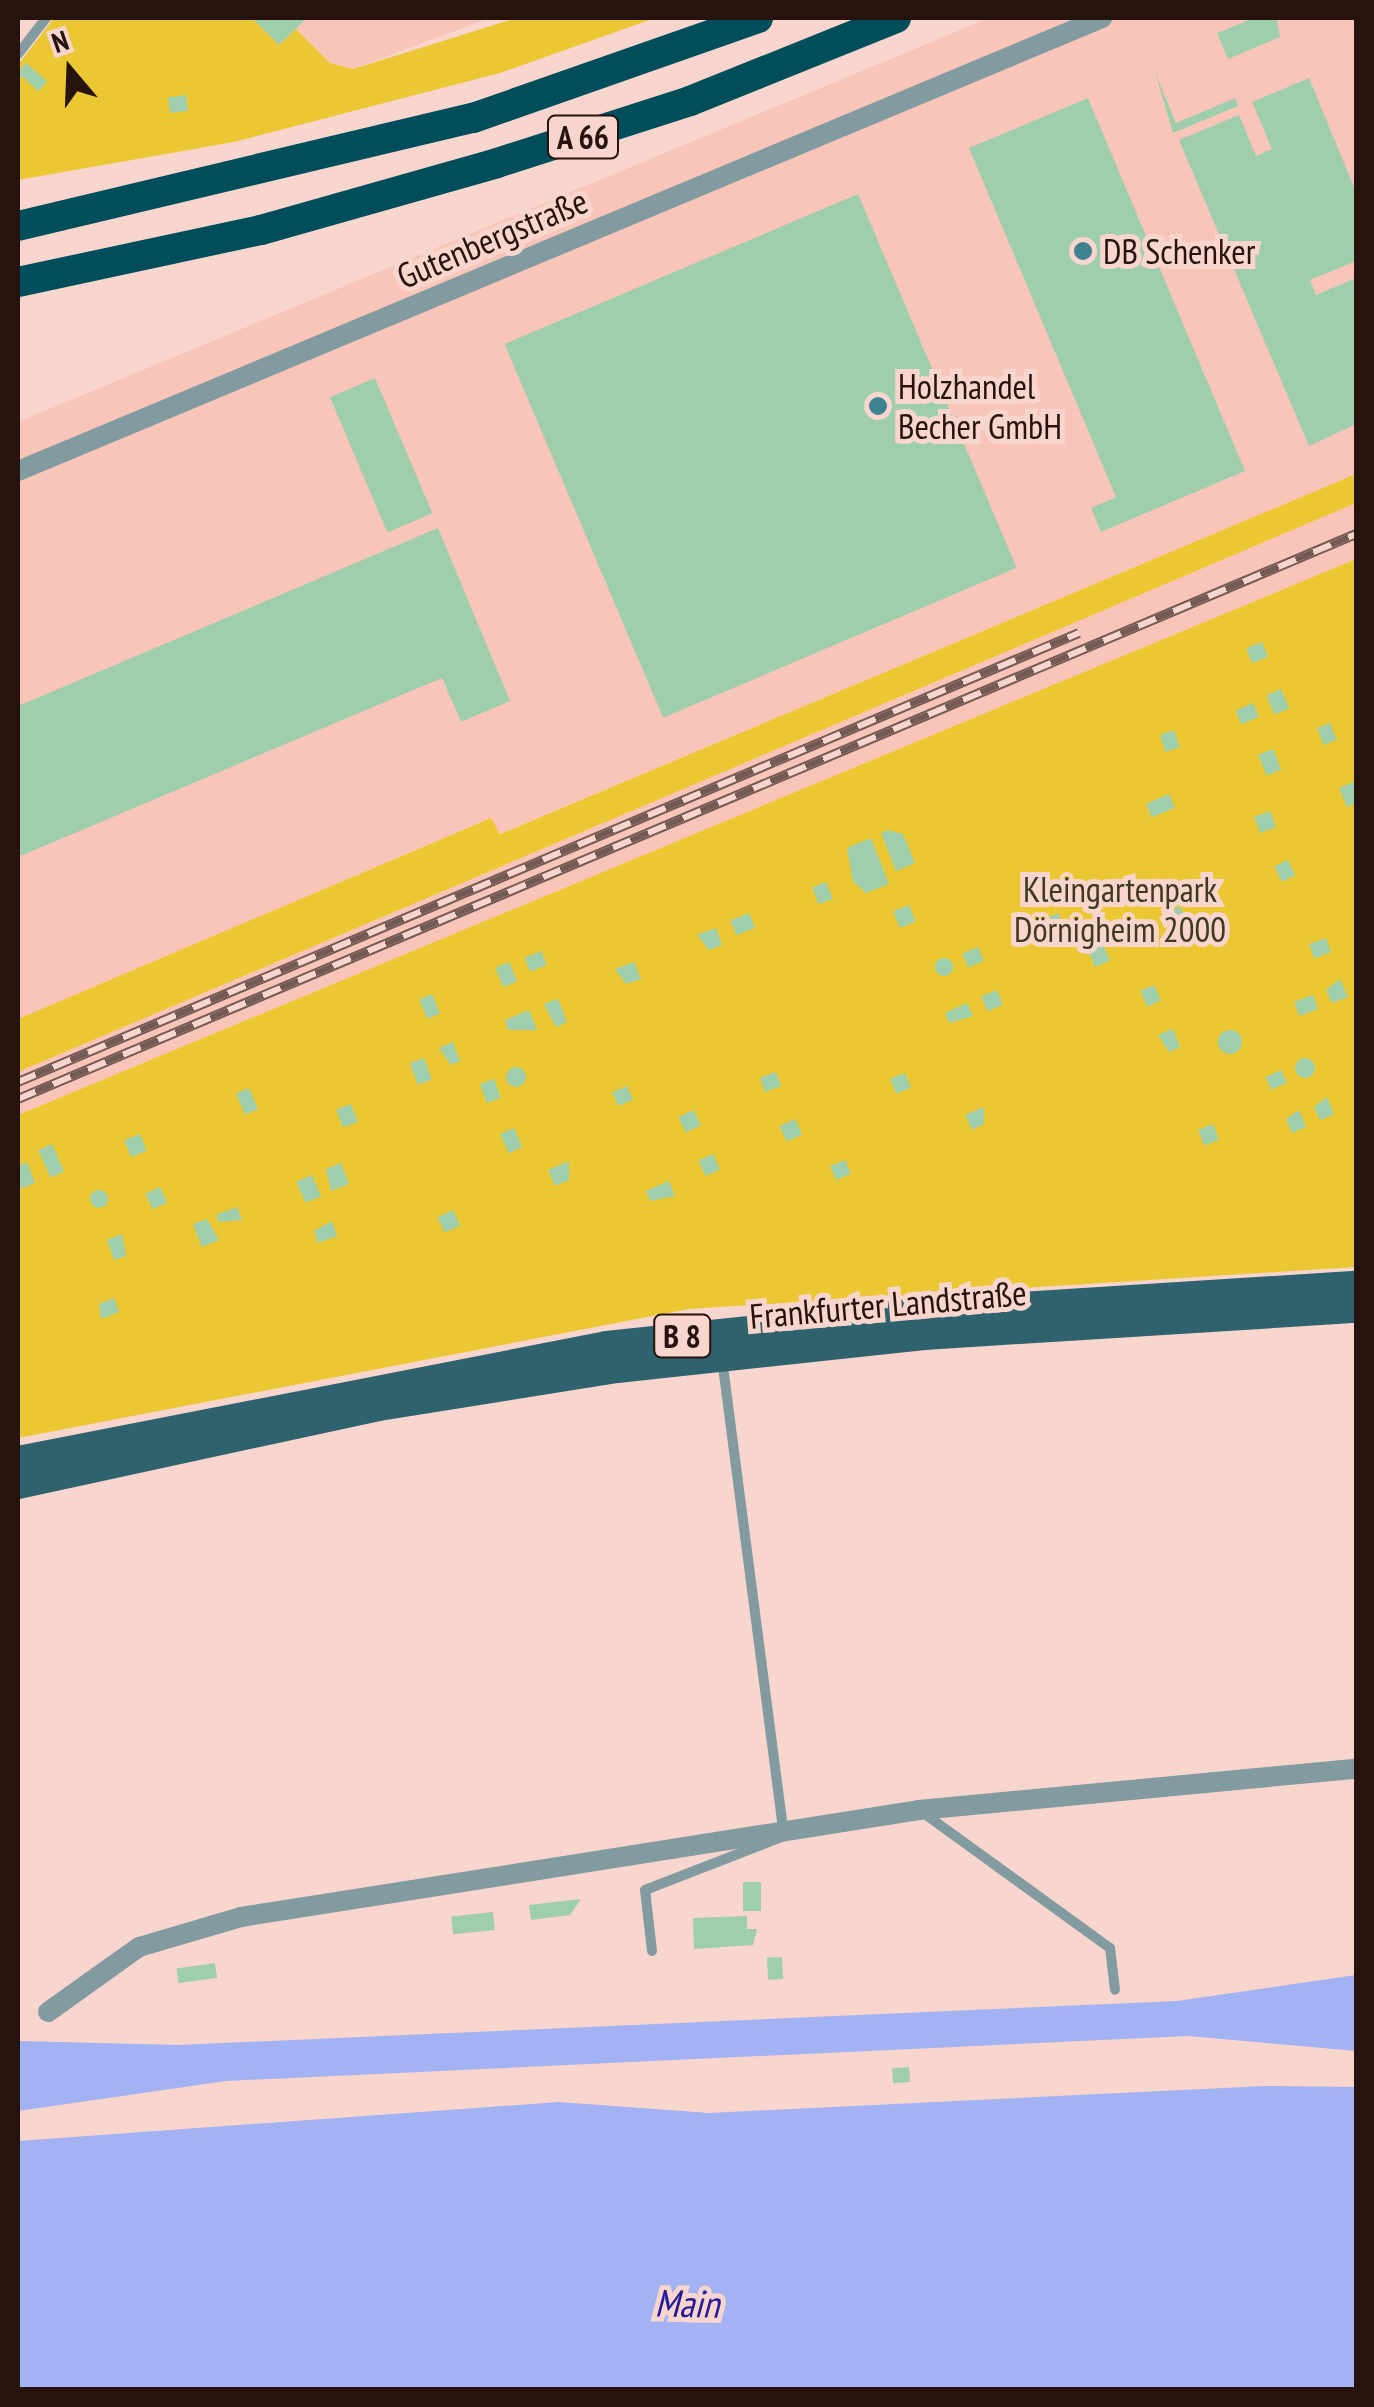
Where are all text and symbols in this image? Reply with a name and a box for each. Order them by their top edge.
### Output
north arrow [20,20,120,120]
text: N [47,21,73,61]
road number: A 66 [546,110,620,164]
street label: Gutenbergstraße [391,179,593,297]
place label: DB Schenker [1103,230,1255,272]
marker: DB Schenker [1072,240,1094,262]
place label: Holzhandel Becher GmbH [898,365,1062,447]
marker: Holzhandel Becher GmbH [867,395,889,417]
park label: Kleingartenpark Dörnigheim 2000 [1014,868,1226,950]
street label: Frankfurter Landstraße [748,1271,1028,1337]
road number: B 8 [652,1309,712,1363]
water label: Main [654,2280,720,2326]

